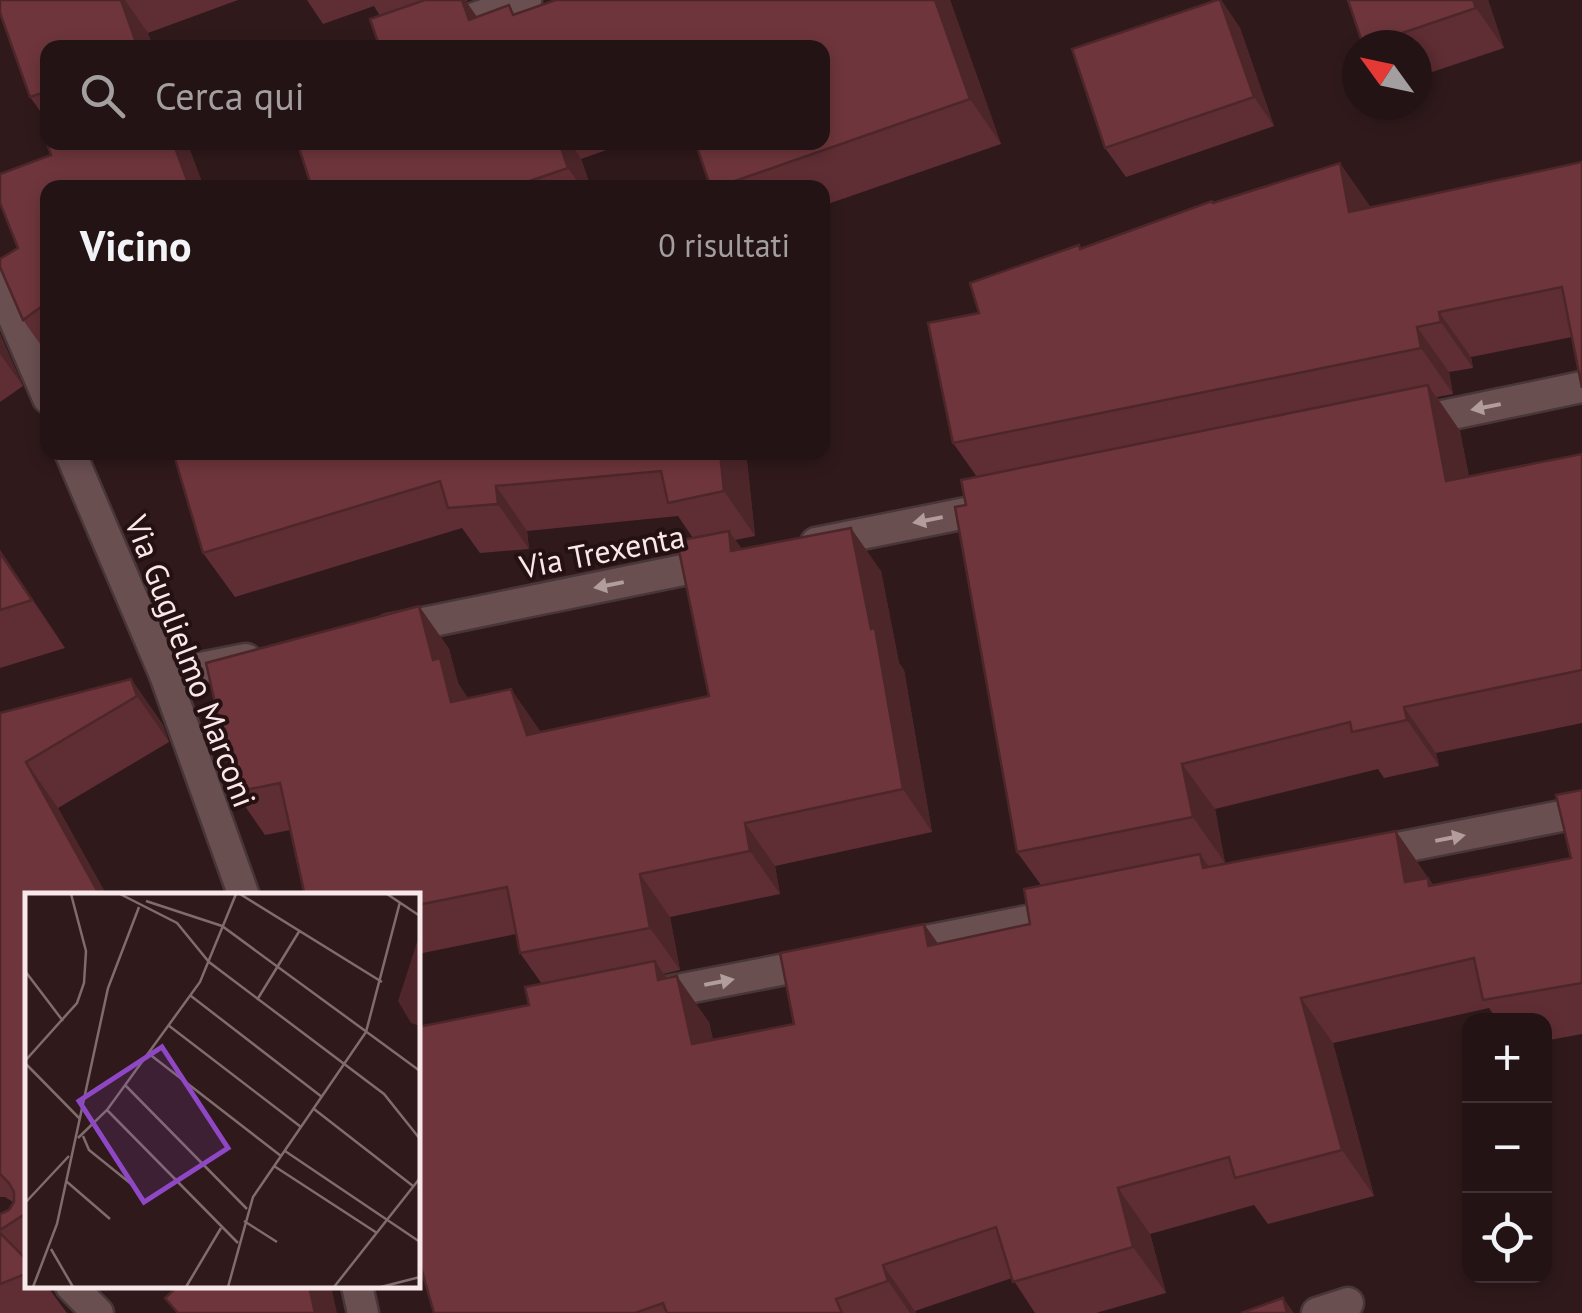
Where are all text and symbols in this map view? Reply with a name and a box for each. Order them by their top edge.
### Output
north arrow [1342,30,1432,120]
search box [40,40,830,150]
icon: search [75,68,130,123]
text: Cerca qui [155,71,305,120]
text: Vicino [80,218,192,273]
text: 0 risultati [658,224,790,266]
one-way arrow [1471,399,1502,415]
street label: Via Guglielmo Marconi [116,508,266,813]
one-way arrow [912,513,943,529]
street label: Via Trexenta [515,514,688,588]
one-way arrow [594,578,625,594]
one-way arrow [1435,830,1466,845]
inset map [25,893,420,1288]
one-way arrow [704,973,735,989]
map controls [1462,1013,1552,1283]
button: + [1462,1013,1552,1103]
button: − [1462,1103,1552,1193]
button: locate [1462,1193,1552,1283]

